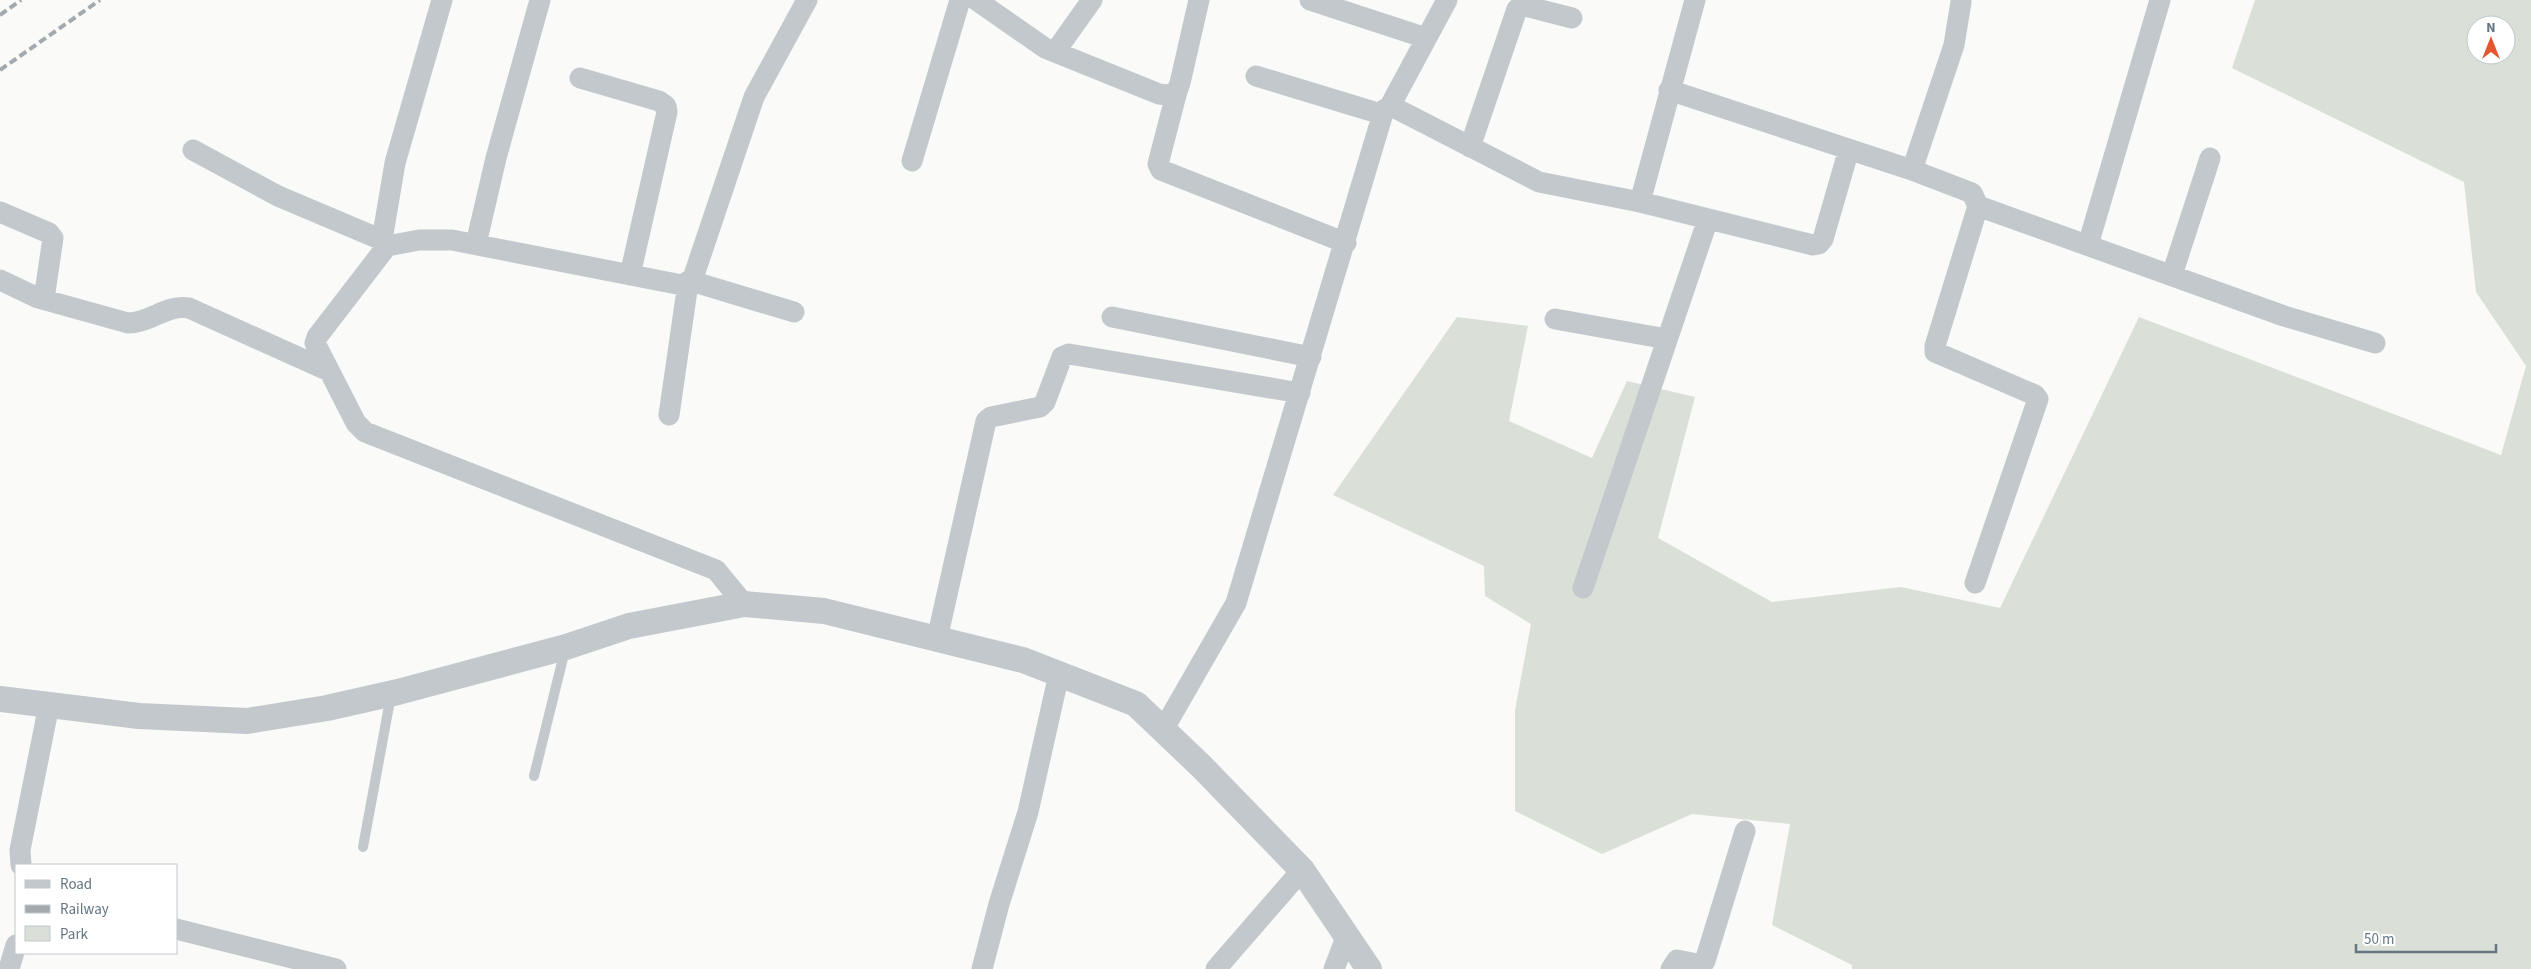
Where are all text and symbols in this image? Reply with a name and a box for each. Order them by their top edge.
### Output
north arrow [2466,15,2516,65]
text: N [2486,18,2496,38]
legend [15,864,178,954]
text: Road [60,874,92,895]
text: Railway [60,899,109,920]
scale bar [2356,922,2496,954]
text: Park [60,924,89,945]
text: 50 m [2364,929,2394,950]

